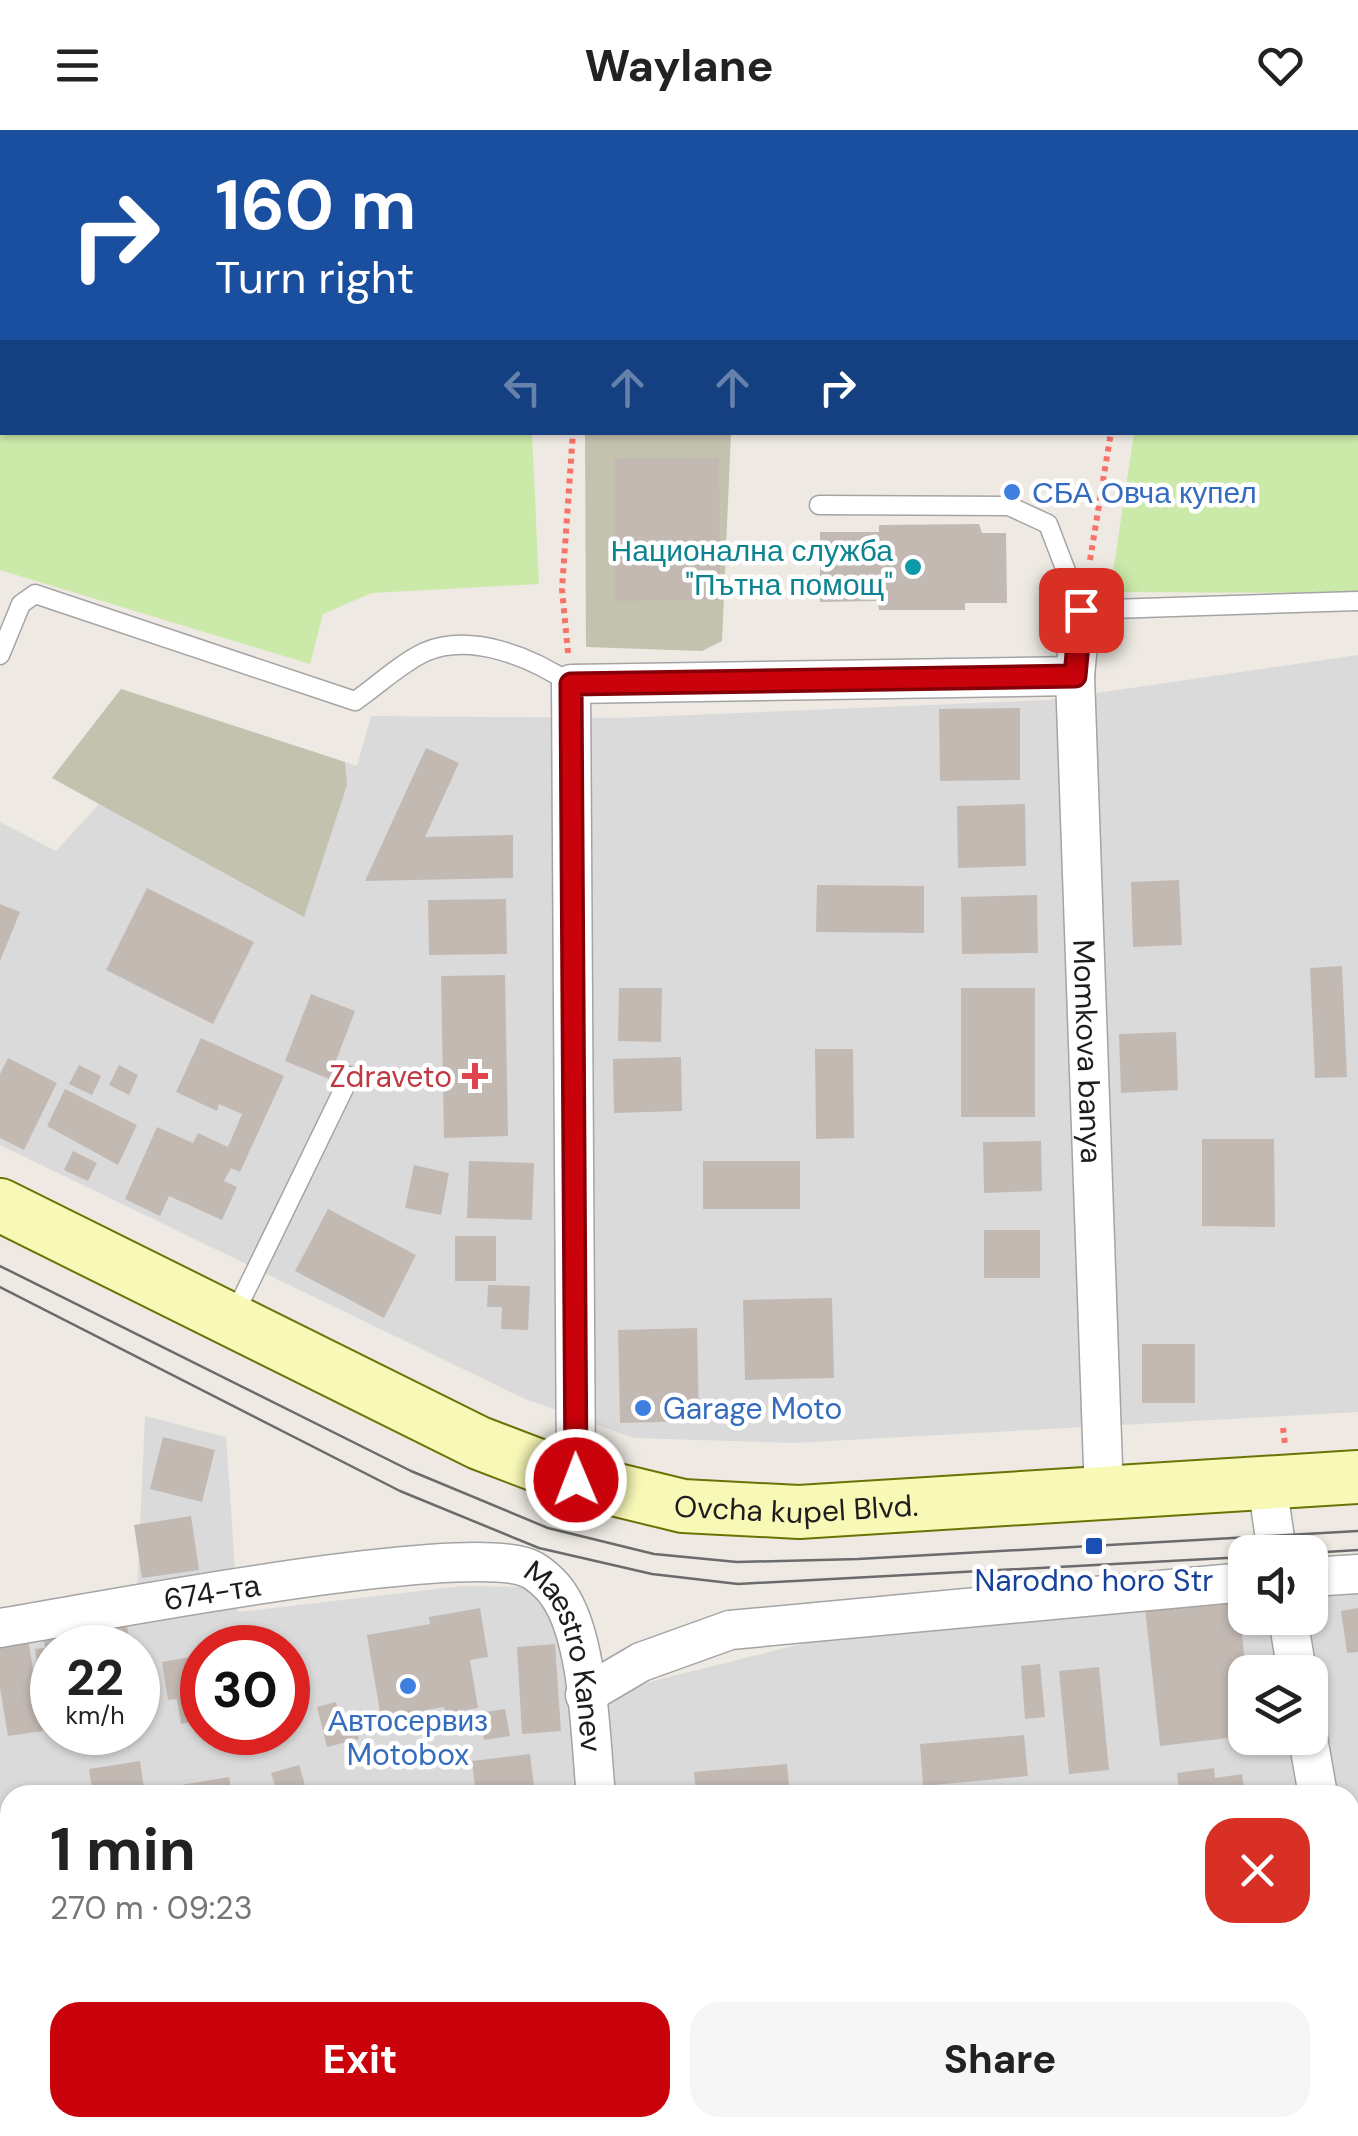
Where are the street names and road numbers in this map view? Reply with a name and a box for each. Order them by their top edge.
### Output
street label: Momkova banya [1065,939,1112,1164]
street label: Ovcha kupel Blvd. [673,1485,919,1532]
street label: Maestro Kanev [517,1551,612,1754]
street label: 674-та [161,1565,263,1619]

